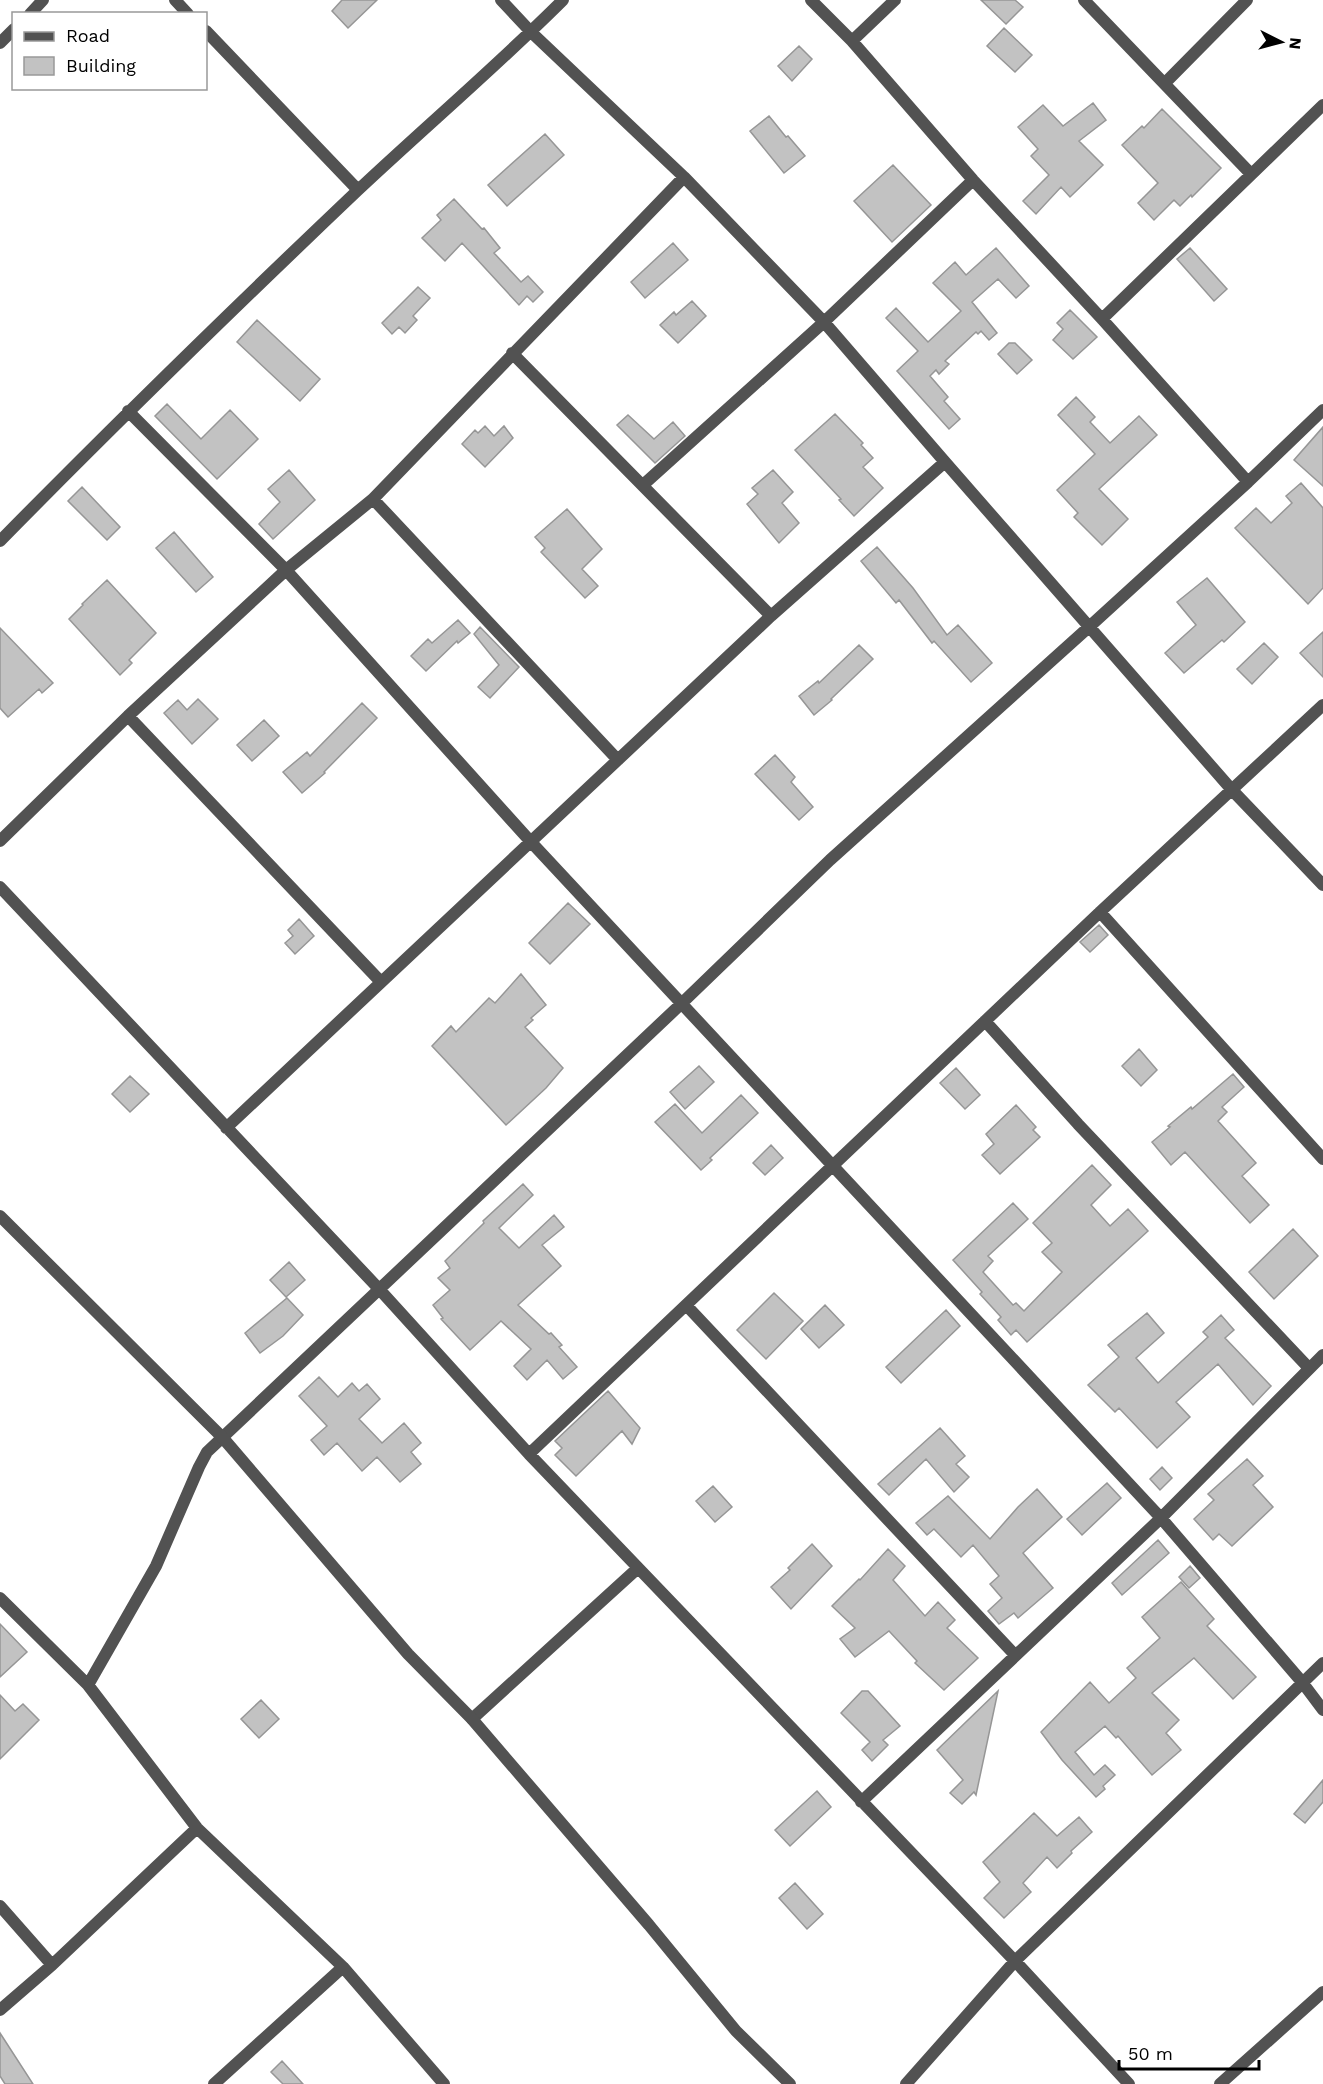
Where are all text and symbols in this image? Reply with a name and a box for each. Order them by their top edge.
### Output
legend [12,12,207,90]
north arrow [1251,12,1311,72]
text: Road [66,25,110,46]
text: N [1285,37,1305,50]
text: Building [66,55,136,76]
scale bar [1119,2033,1258,2071]
text: 50 m [1128,2043,1173,2064]

